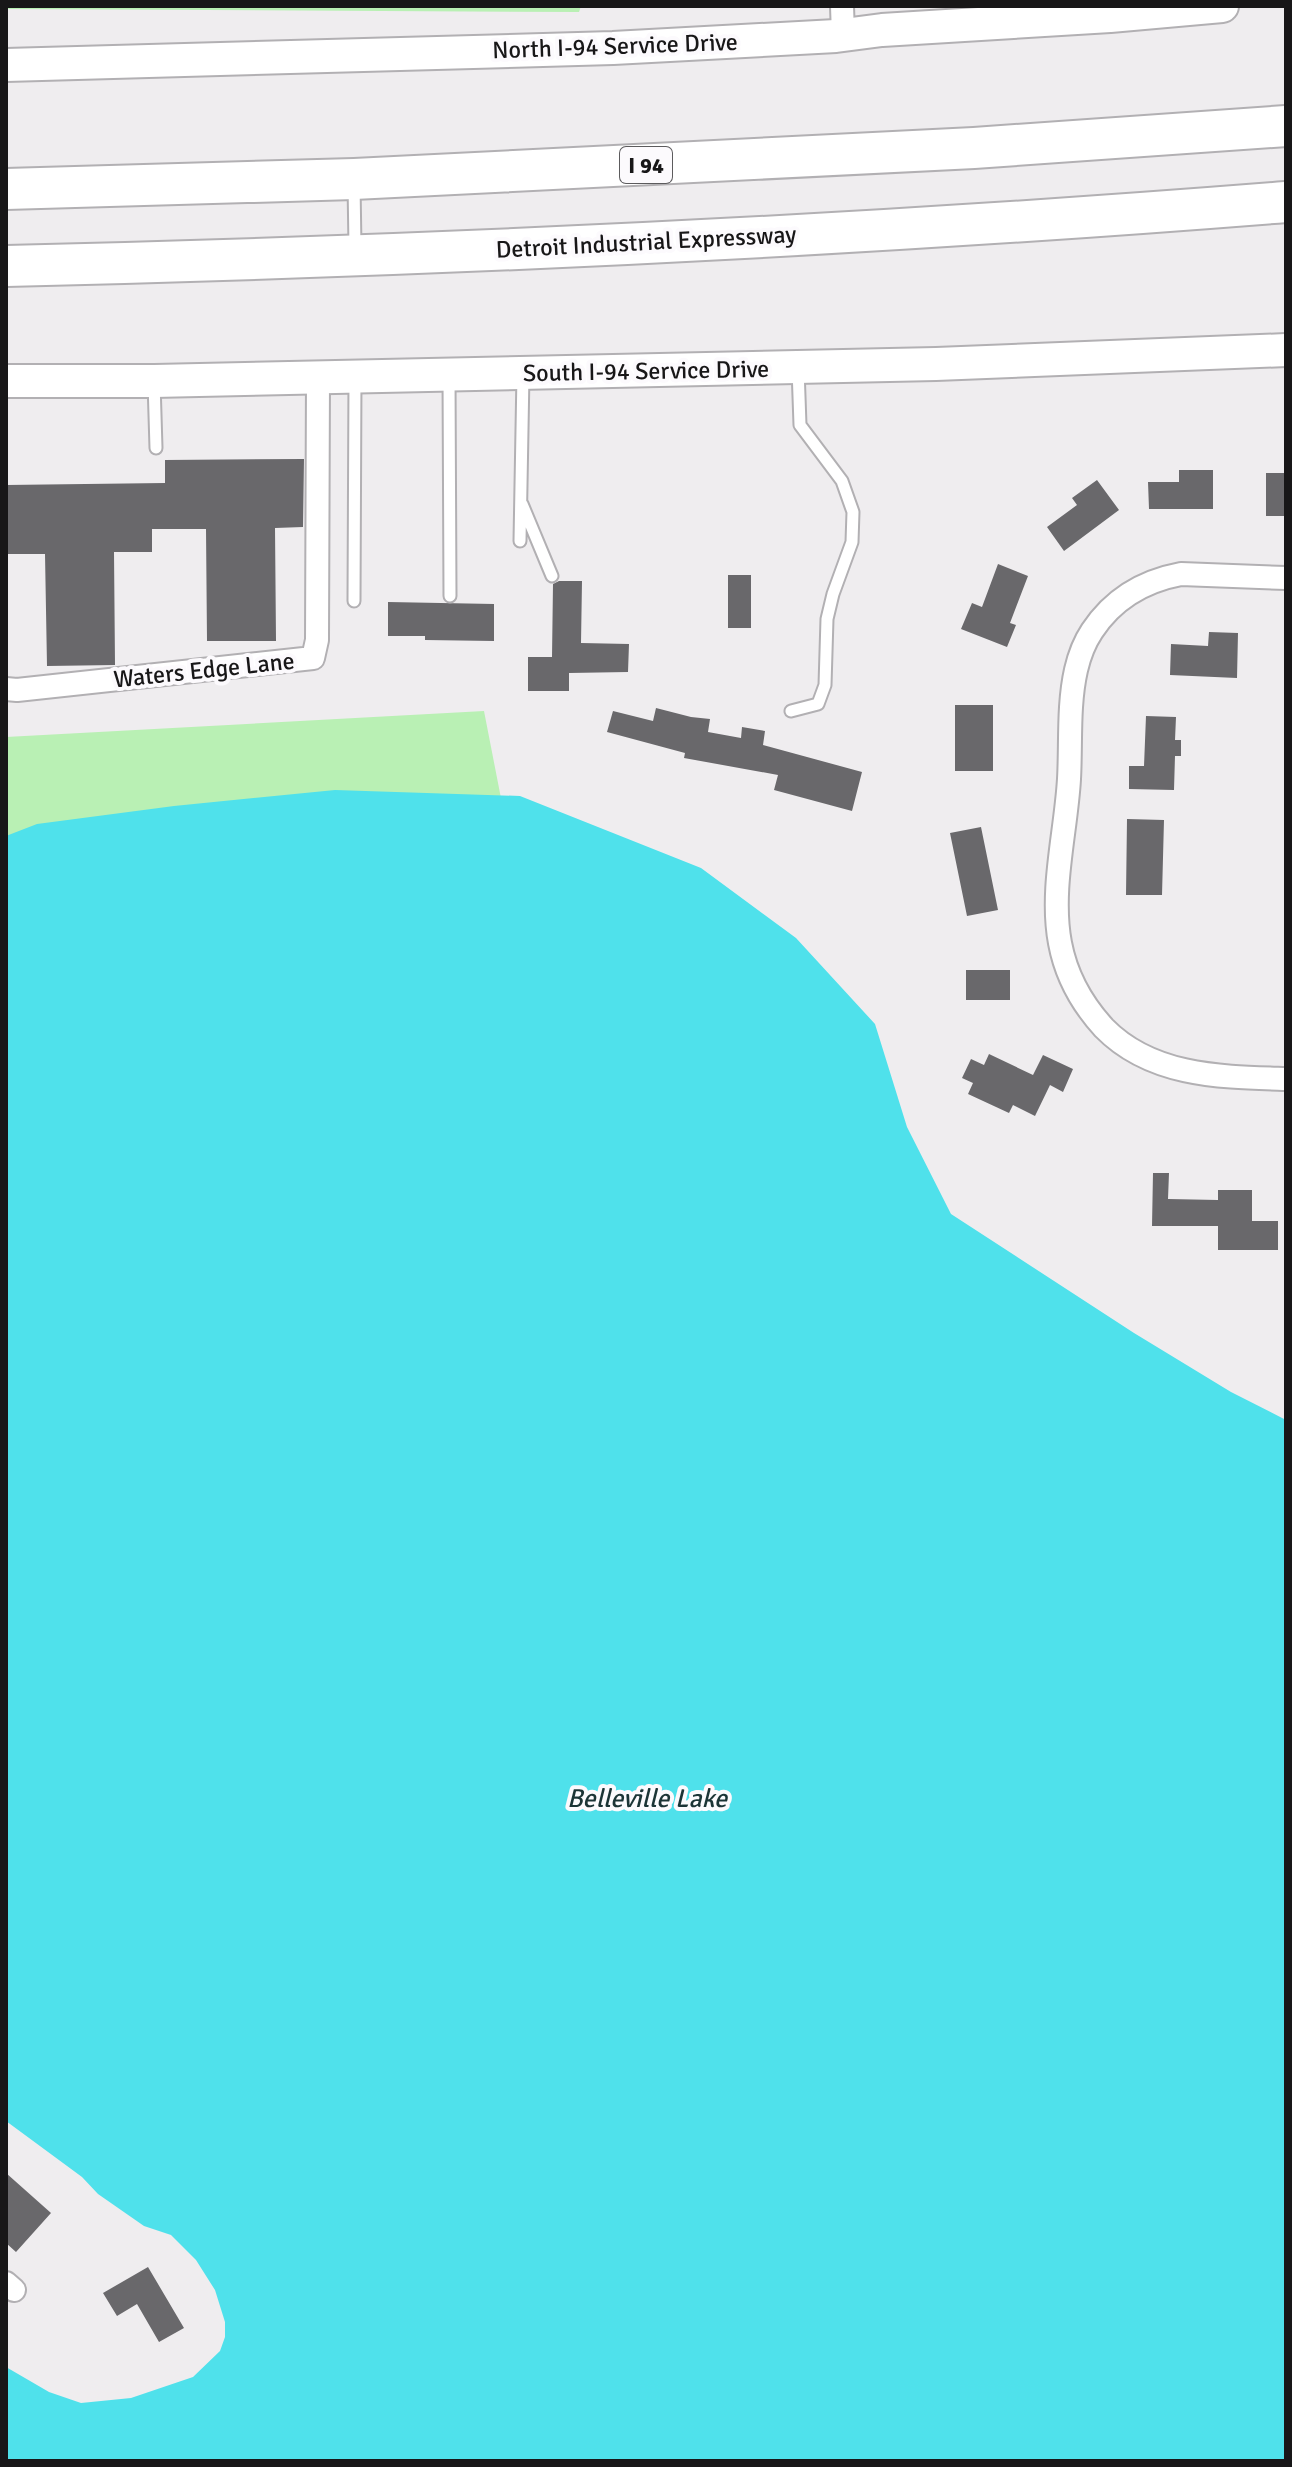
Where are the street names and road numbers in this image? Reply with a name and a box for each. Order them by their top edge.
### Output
street label: North I-94 Service Drive [492,27,738,65]
road number: I 94 [620,147,672,183]
street label: Detroit Industrial Expressway [495,219,797,265]
street label: South I-94 Service Drive [523,354,769,388]
street label: Waters Edge Lane [112,646,296,694]

